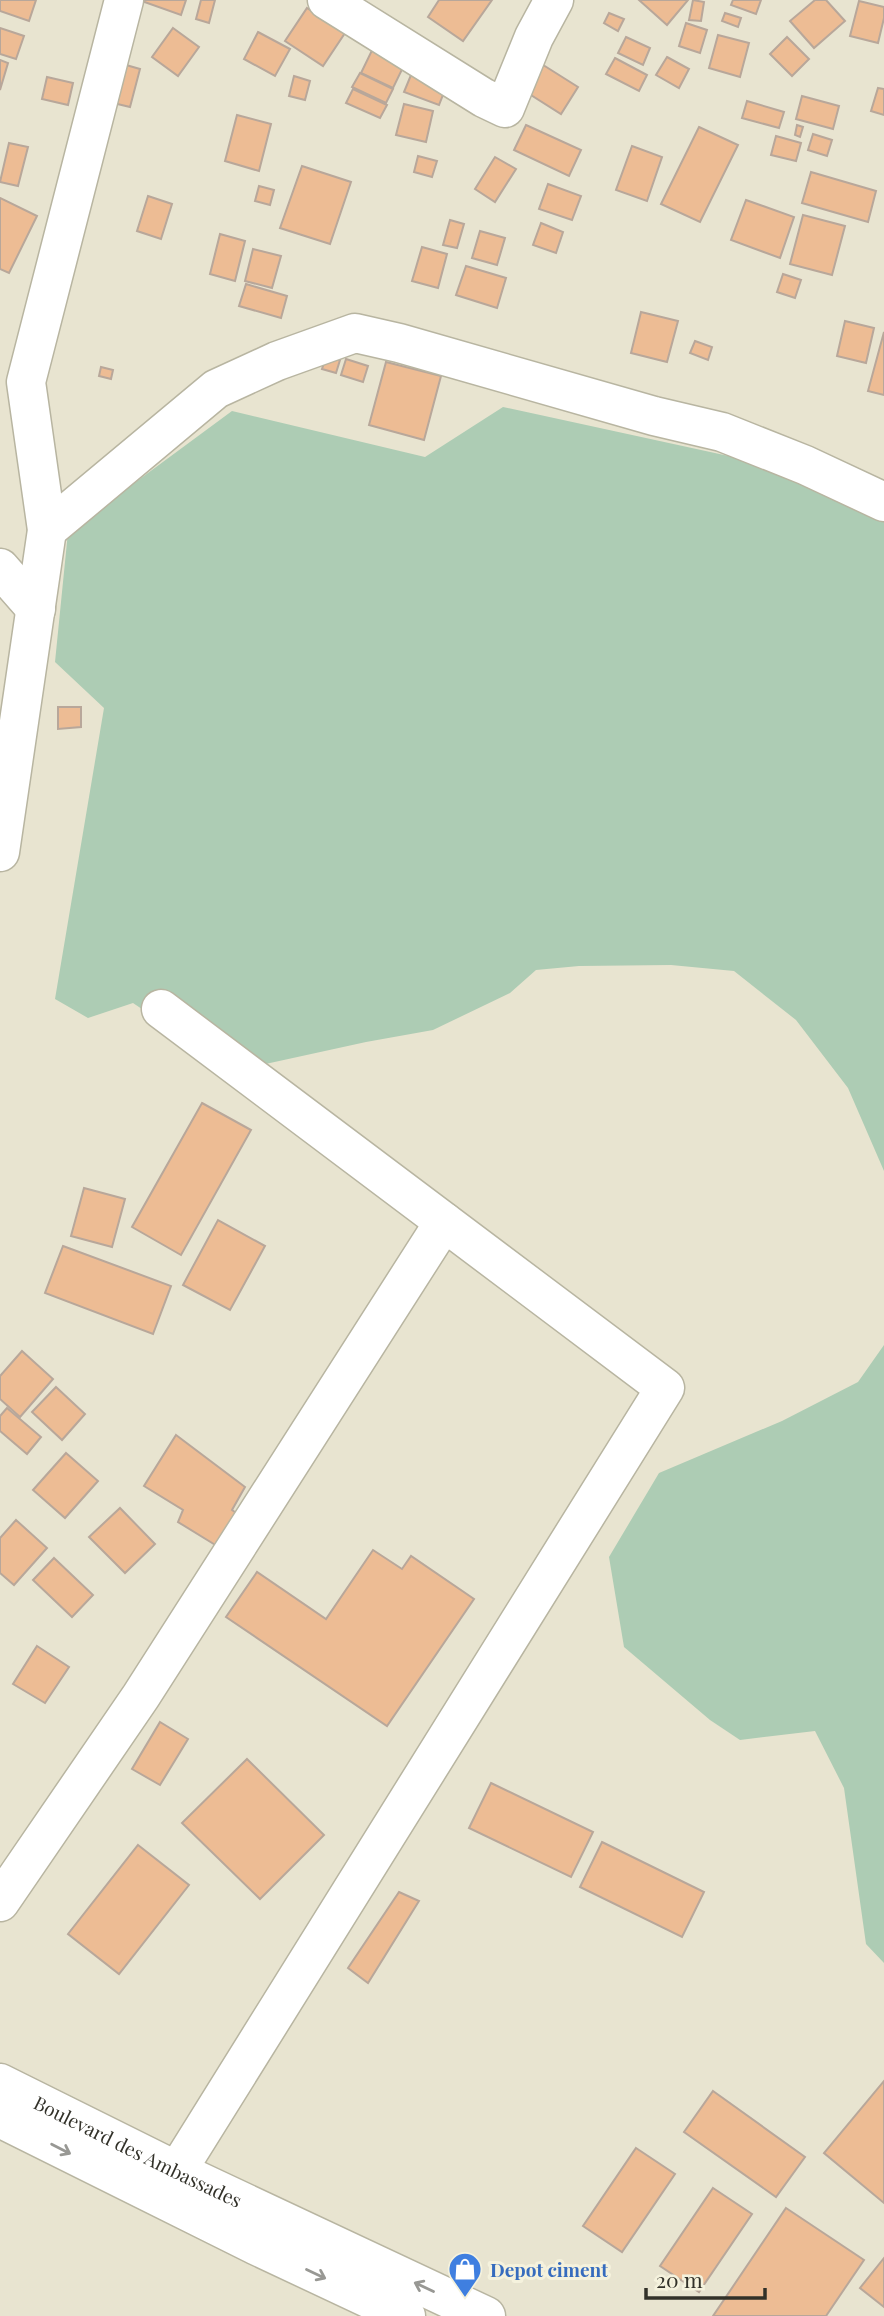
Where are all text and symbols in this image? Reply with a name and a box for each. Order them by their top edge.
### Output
street label: Boulevard des Ambassades [30,2089,246,2213]
one-way arrow [50,2142,71,2156]
shop icon: Depot ciment [446,2250,484,2299]
place label: Depot ciment [490,2256,608,2282]
scale bar [646,2256,765,2300]
text: 20 m [656,2265,703,2293]
one-way arrow [305,2268,327,2281]
one-way arrow [414,2280,435,2293]

